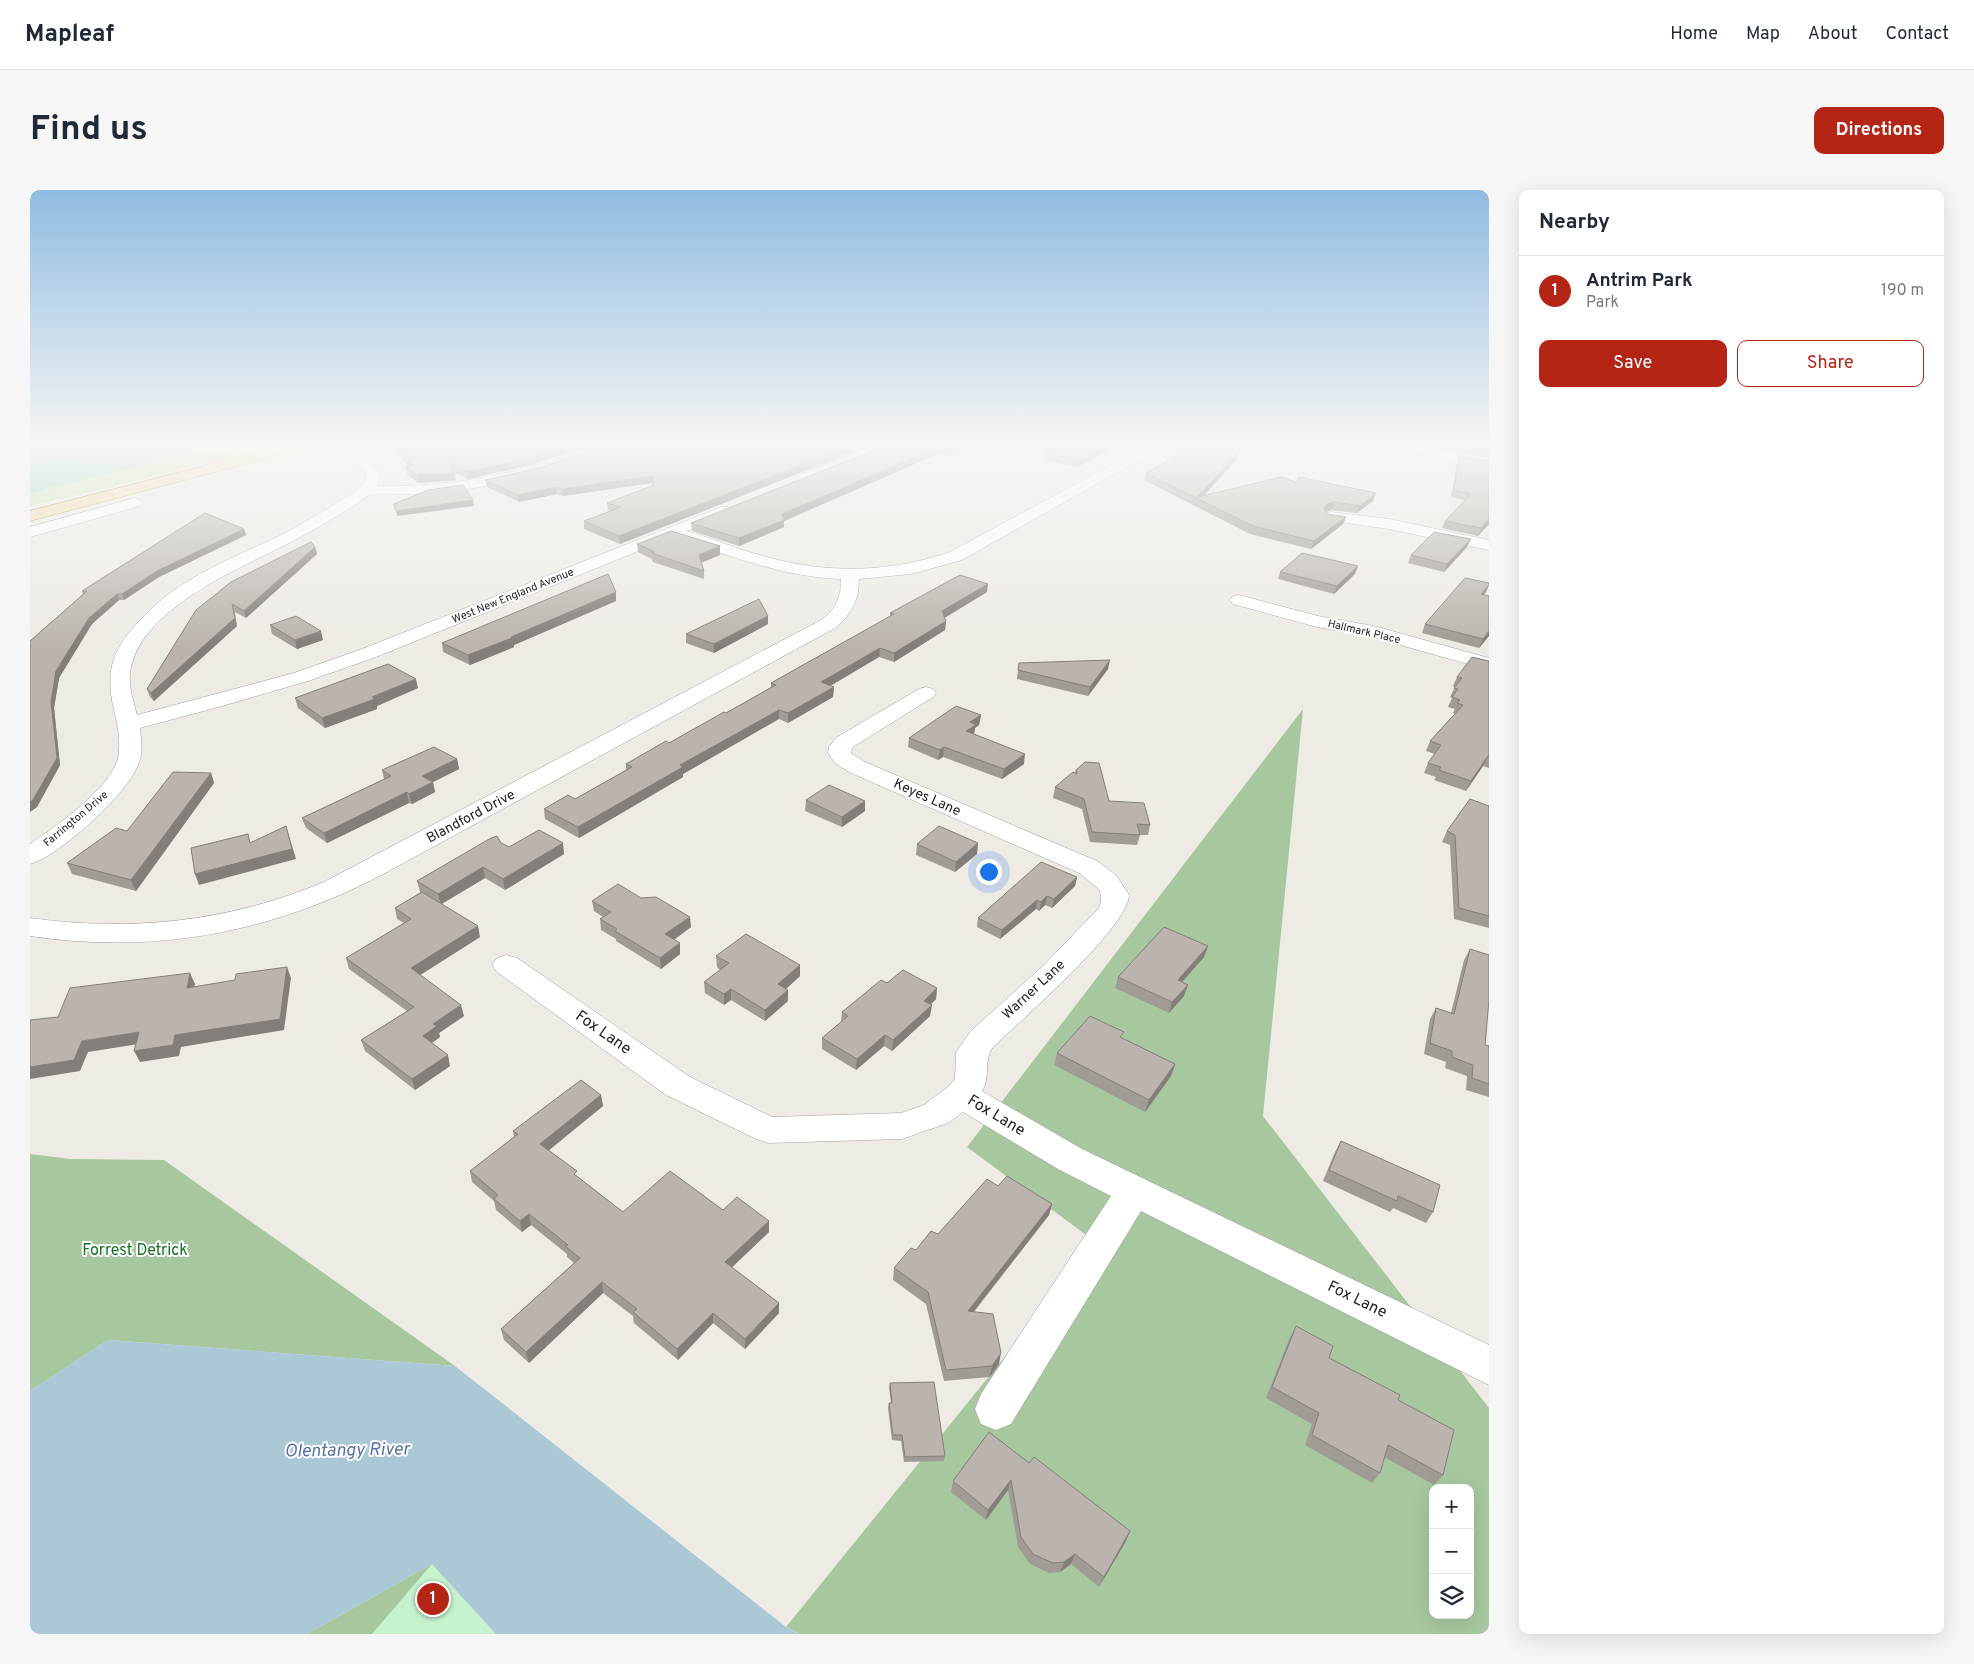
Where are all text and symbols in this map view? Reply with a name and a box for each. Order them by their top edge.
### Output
text: Mapleaf [25,20,114,50]
text: Home [1670,23,1718,46]
text: Map [1746,23,1780,46]
text: About [1808,23,1857,46]
text: Contact [1885,23,1949,46]
button: Directions [1814,107,1944,154]
text: Find us [30,108,148,152]
text: Nearby [1539,209,1610,236]
text: Antrim Park [1586,269,1693,293]
text: 1 [1552,281,1558,301]
text: 190 m [1881,281,1924,301]
text: Park [1586,293,1619,313]
button: Save [1539,340,1727,387]
button: Share [1737,340,1924,387]
street label: West New England Avenue [450,565,576,627]
street label: Hallmark Place [1326,617,1402,647]
street label: Keyes Lane [891,776,963,820]
street label: Blandford Drive [424,787,518,847]
street label: Farrington Drive [41,788,111,850]
your location [976,859,1002,885]
street label: Warner Lane [999,957,1069,1023]
street label: Fox Lane [571,1007,635,1059]
street label: Fox Lane [964,1091,1028,1141]
park label: Forrest Detrick [82,1241,188,1261]
street label: Fox Lane [1324,1277,1390,1323]
water label: Olentangy River [284,1438,412,1464]
map controls [1429,1484,1474,1619]
button: + [1429,1484,1474,1529]
button: − [1429,1529,1474,1574]
button: layers [1429,1574,1474,1619]
pin: 1 [417,1580,449,1618]

